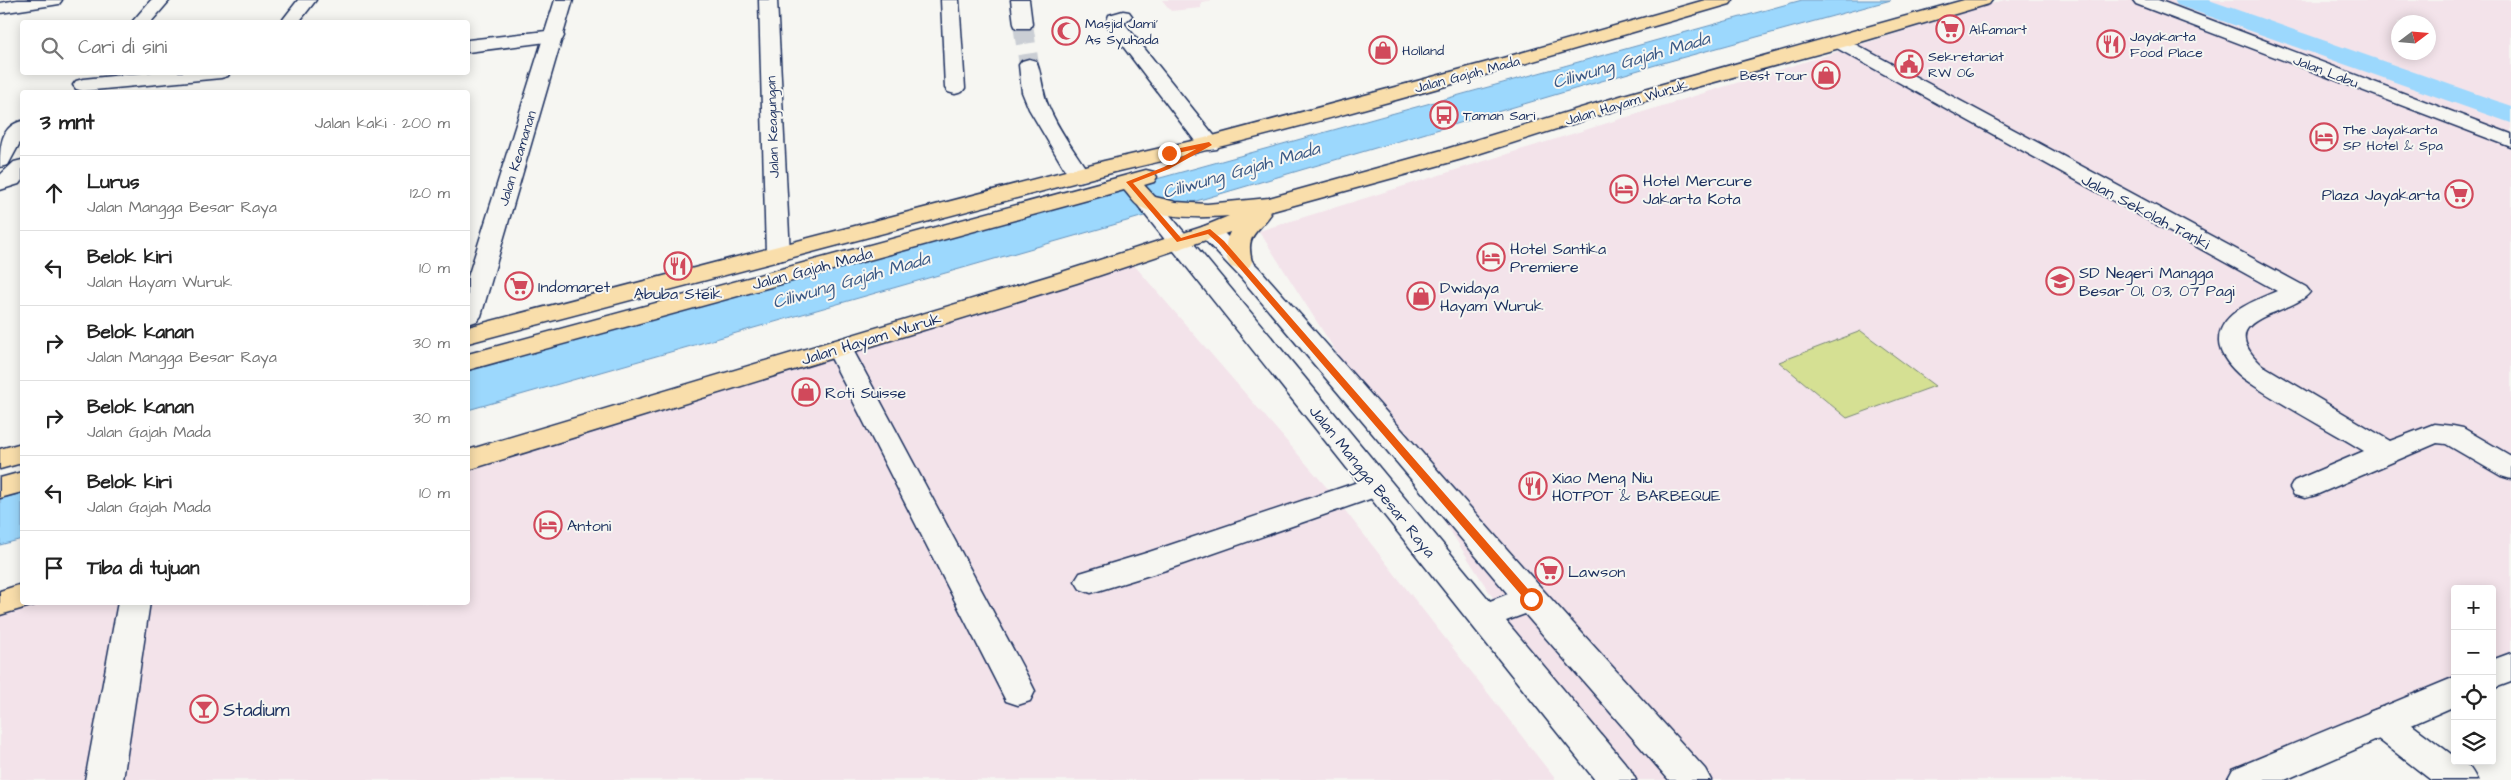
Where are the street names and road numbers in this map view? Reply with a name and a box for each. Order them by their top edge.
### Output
street label: Jalan Labu [2290,50,2361,93]
street label: Jalan Gajah Mada [1412,51,1522,99]
street label: Jalan Keagungan [761,75,785,178]
street label: Jalan Hayam Wuruk [1563,75,1690,131]
street label: Jalan Keamanan [494,108,542,208]
street label: Jalan Sekolah Tanki [2077,169,2214,255]
street label: Jalan Gajah Mada [750,242,875,296]
street label: Jalan Hayam Wuruk [799,307,944,372]
street label: Jalan Mangga Besar Raya [1303,401,1441,563]

